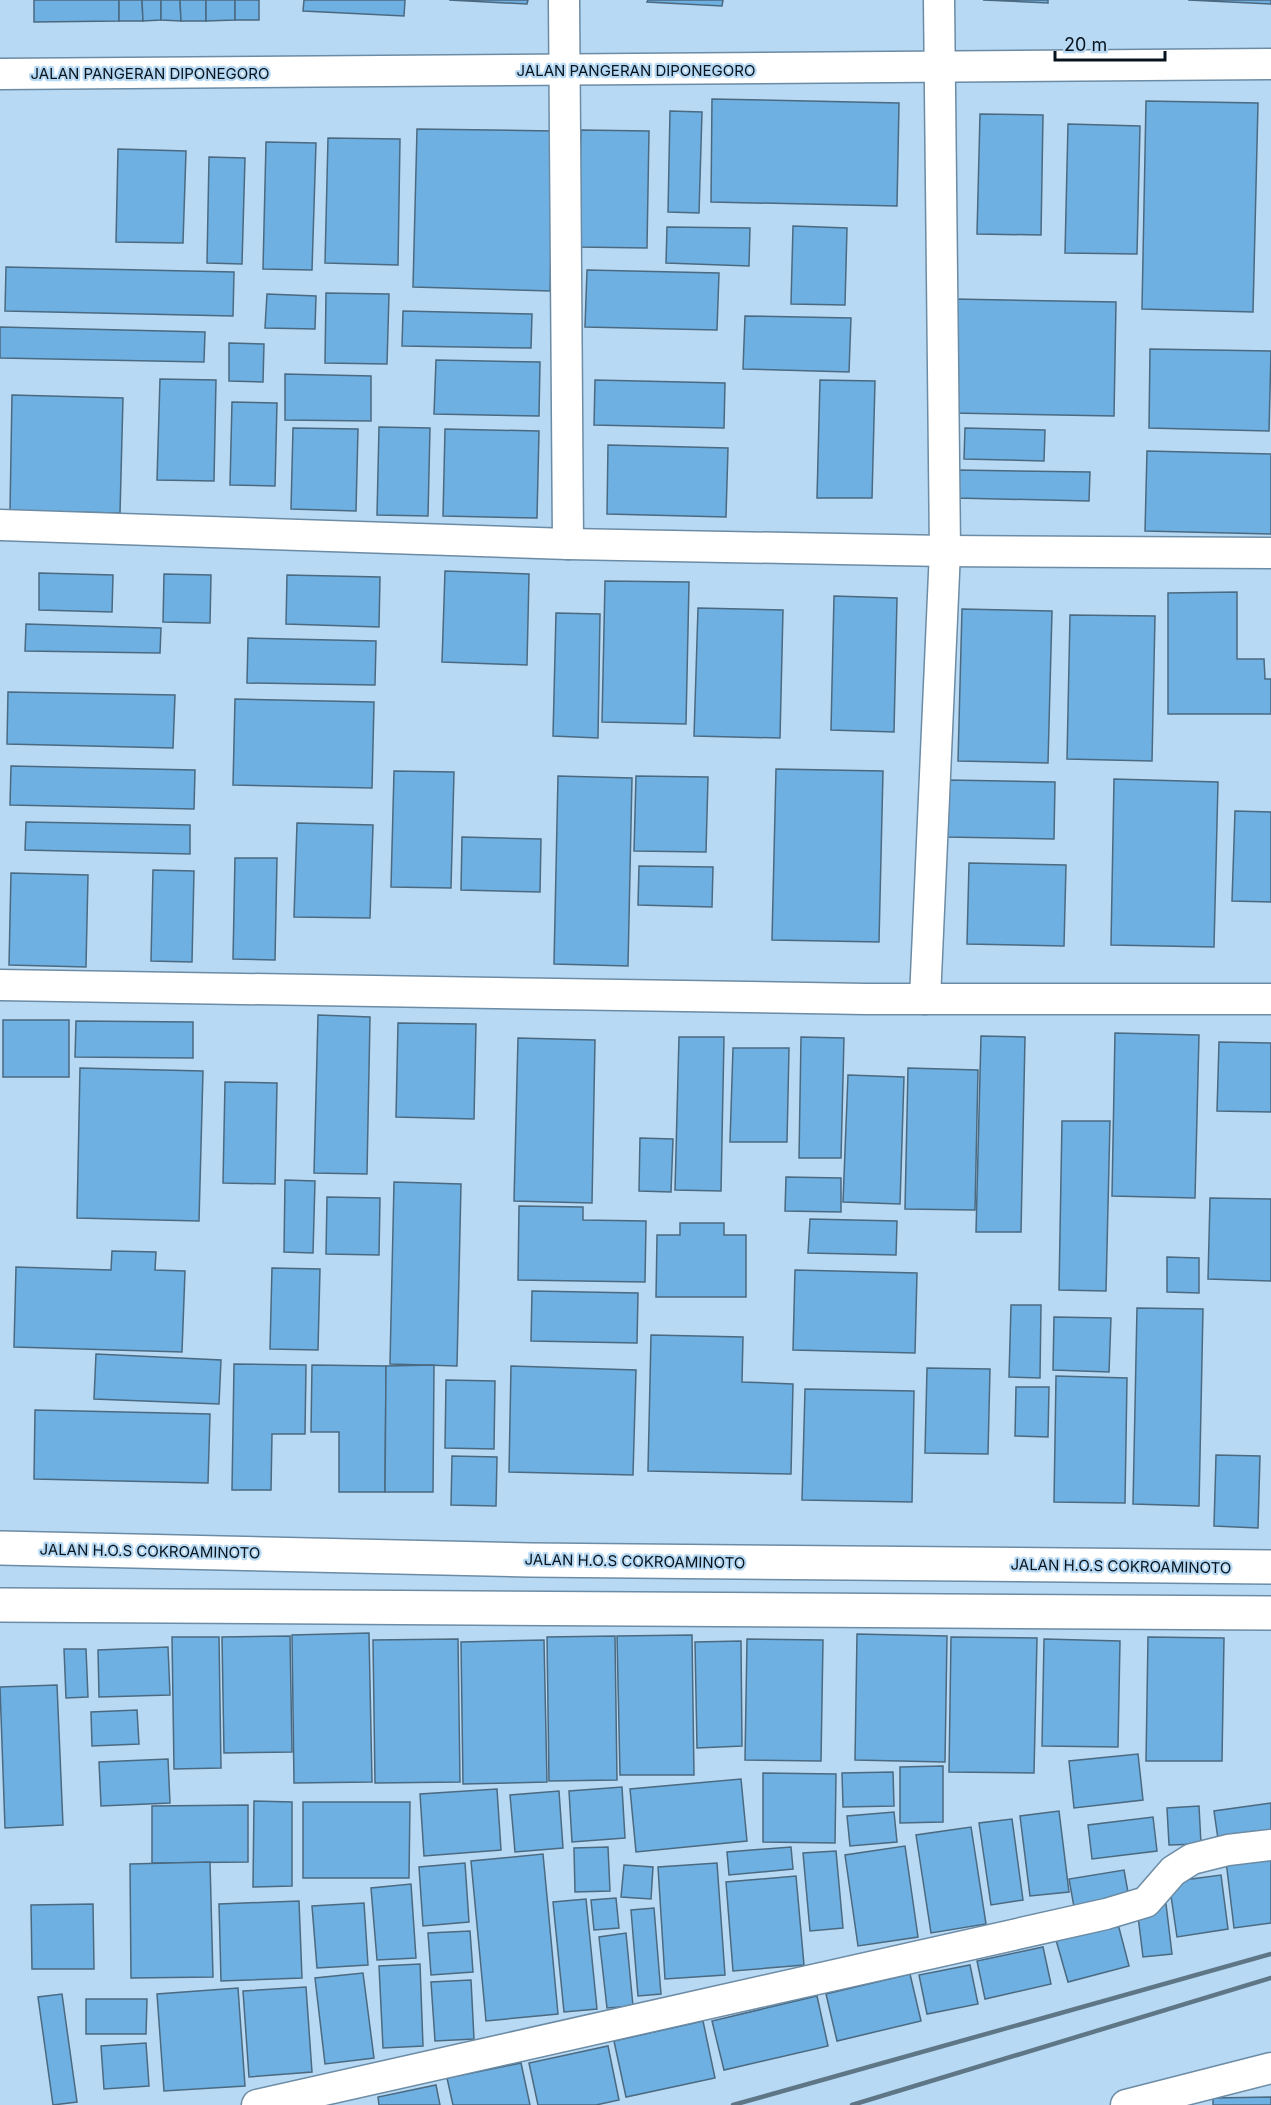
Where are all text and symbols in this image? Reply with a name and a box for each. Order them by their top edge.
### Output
scale bar [1055,24,1164,62]
text: 20 m [1064,34,1107,55]
street label: JALAN PANGERAN DIPONEGORO [517,61,755,80]
street label: JALAN PANGERAN DIPONEGORO [31,64,269,83]
street label: JALAN H.O.S COKROAMINOTO [39,1540,261,1562]
street label: JALAN H.O.S COKROAMINOTO [524,1550,746,1572]
street label: JALAN H.O.S COKROAMINOTO [1010,1555,1232,1577]

